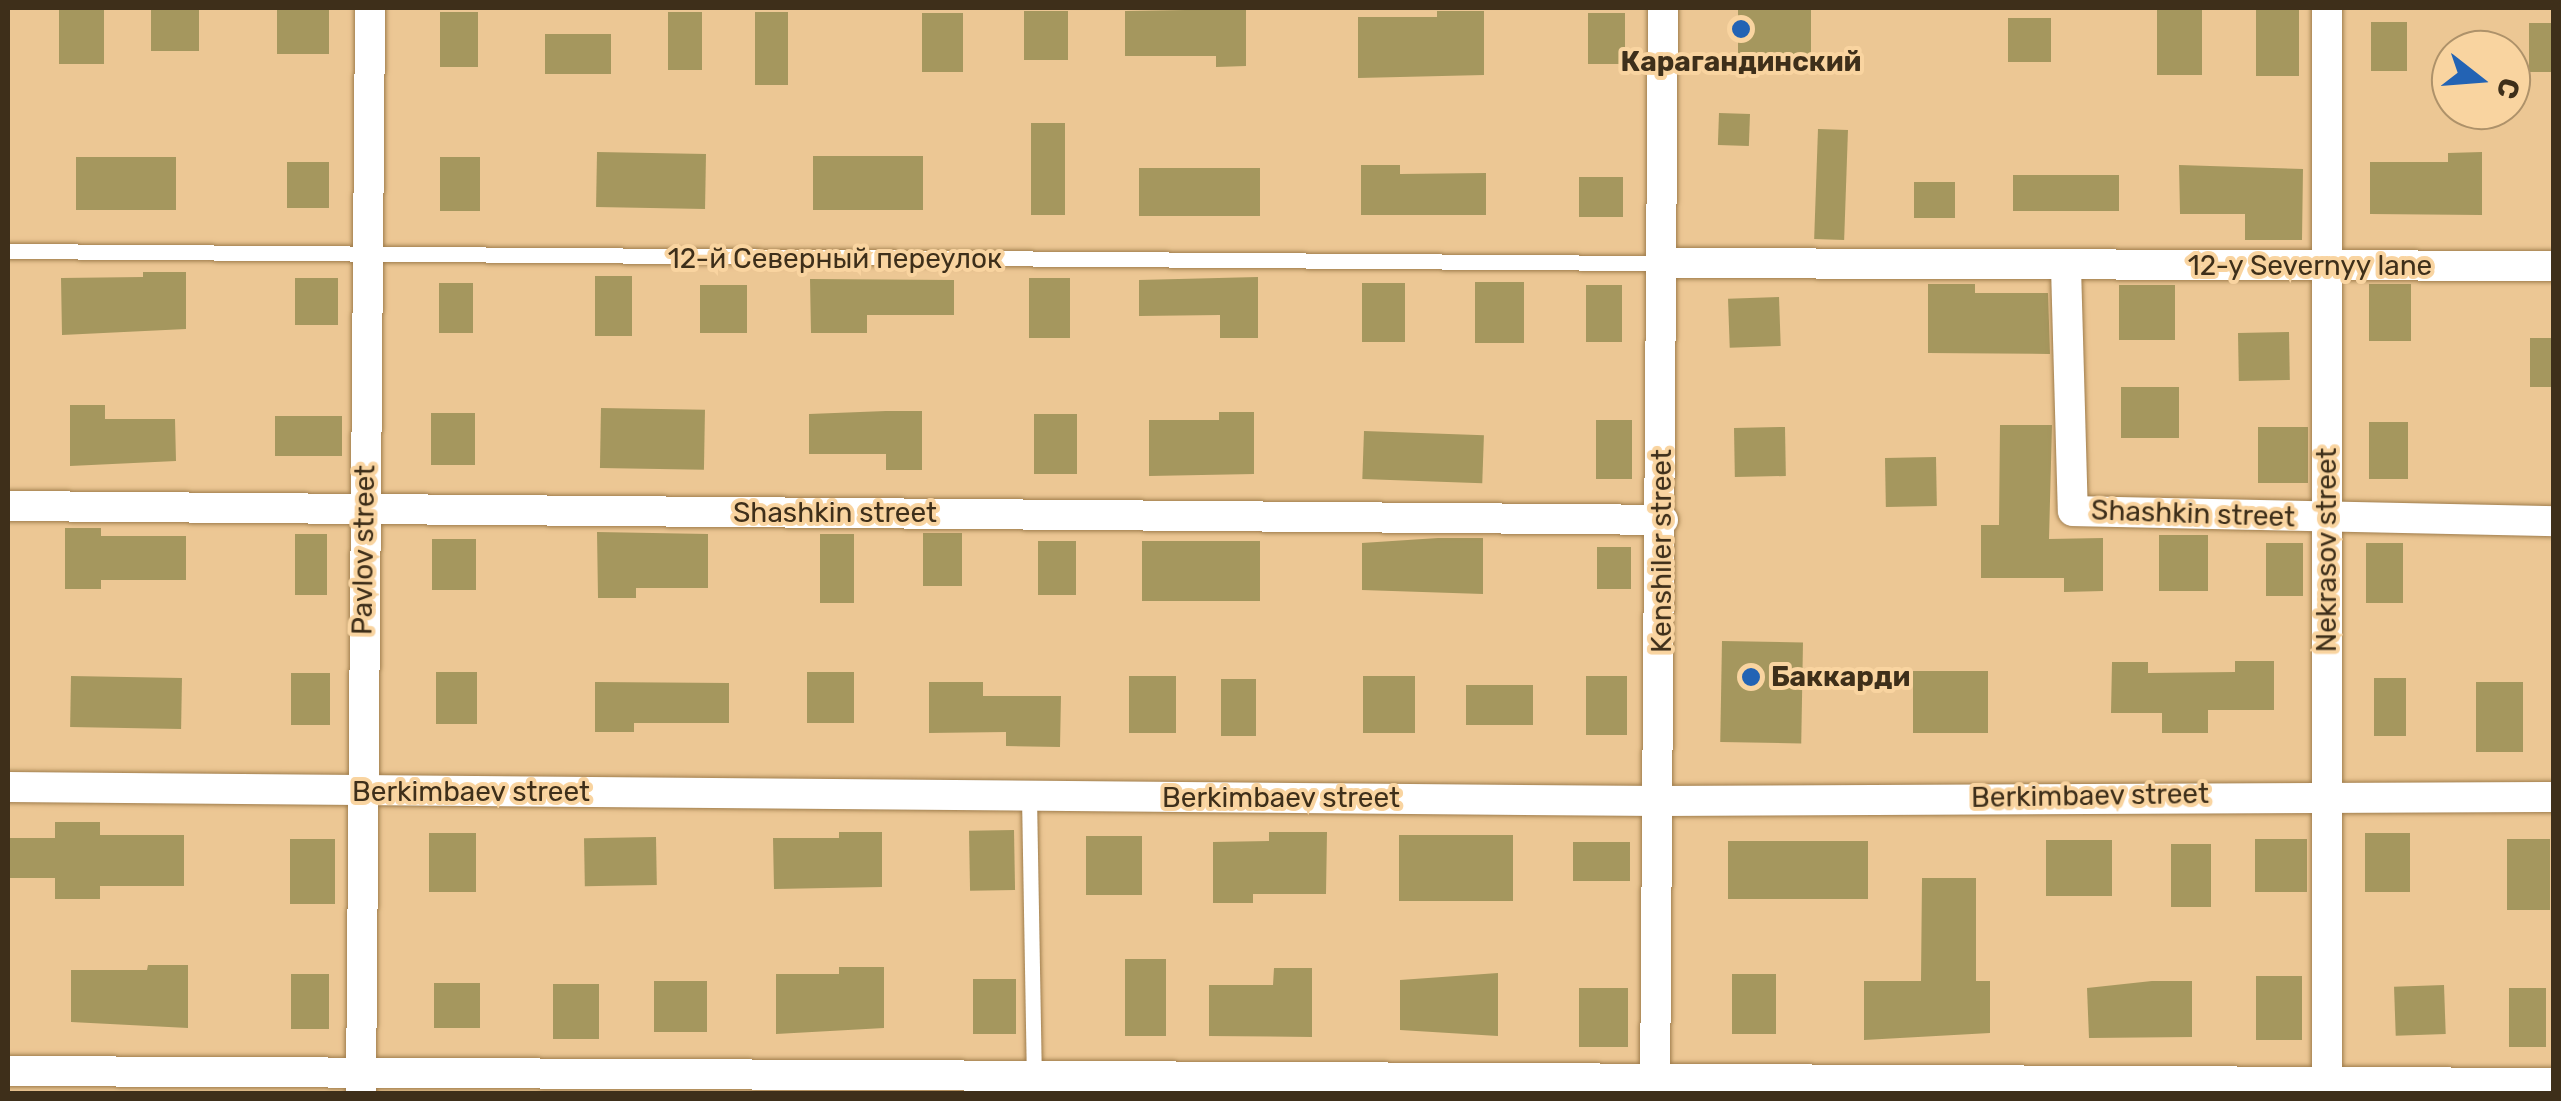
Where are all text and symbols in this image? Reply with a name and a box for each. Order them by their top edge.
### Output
marker: Карагандинский [1730,18,1752,40]
north arrow [2431,30,2531,130]
place label: Карагандинский [1621,45,1861,79]
text: С [2490,74,2527,103]
street label: 12-й Северный переулок [668,242,1002,276]
street label: 12-y Severnyy lane [2187,249,2433,283]
street label: Nekrasov street [2310,447,2344,653]
street label: Kenshiler street [1645,449,1679,653]
street label: Pavlov street [346,464,382,636]
street label: Shashkin street [2090,494,2296,534]
street label: Shashkin street [733,496,937,530]
place label: Баккарди [1771,660,1910,694]
marker: Баккарди [1740,666,1762,688]
street label: Berkimbaev street [352,775,590,809]
street label: Berkimbaev street [1970,777,2210,815]
street label: Berkimbaev street [1162,781,1400,815]

